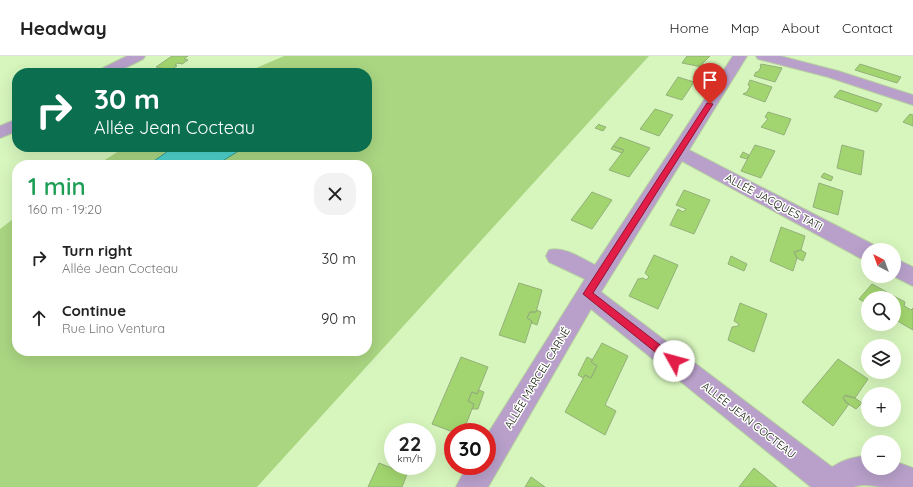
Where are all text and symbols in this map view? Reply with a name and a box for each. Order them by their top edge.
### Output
text: Headway [20,16,107,40]
text: Home [670,19,709,37]
text: Map [731,19,759,37]
text: About [781,19,820,37]
text: Contact [842,19,893,37]
pin [693,63,727,104]
icon: arrive [699,69,721,91]
text: 30 m [94,81,160,116]
icon: right [28,84,80,136]
text: Allée Jean Cocteau [94,116,255,139]
street label: ALLÉE JACQUES TATI [723,170,825,234]
text: 1 min [28,171,86,201]
button: close [314,173,356,215]
text: 160 m · 19:20 [28,201,102,217]
text: Turn right [62,241,133,260]
north arrow [861,243,901,283]
map controls [861,243,901,475]
icon: right [28,247,50,269]
text: 30 m [321,249,356,268]
text: Allée Jean Cocteau [62,260,178,276]
button: search [861,291,901,331]
text: Continue [62,301,126,320]
icon: ahead [28,307,50,329]
text: 90 m [321,309,356,328]
text: Rue Lino Ventura [62,320,165,336]
street label: ALLÉE MARCEL CARNÉ [501,325,573,431]
button: layers [861,339,901,379]
position arrow [653,340,695,382]
street label: ALLÉE JEAN COCTEAU [699,379,799,461]
button: + [861,387,901,427]
speed limit sign: 30 [444,423,496,475]
text: 22 [399,431,421,456]
button: − [861,435,901,475]
text: km/h [397,452,423,465]

